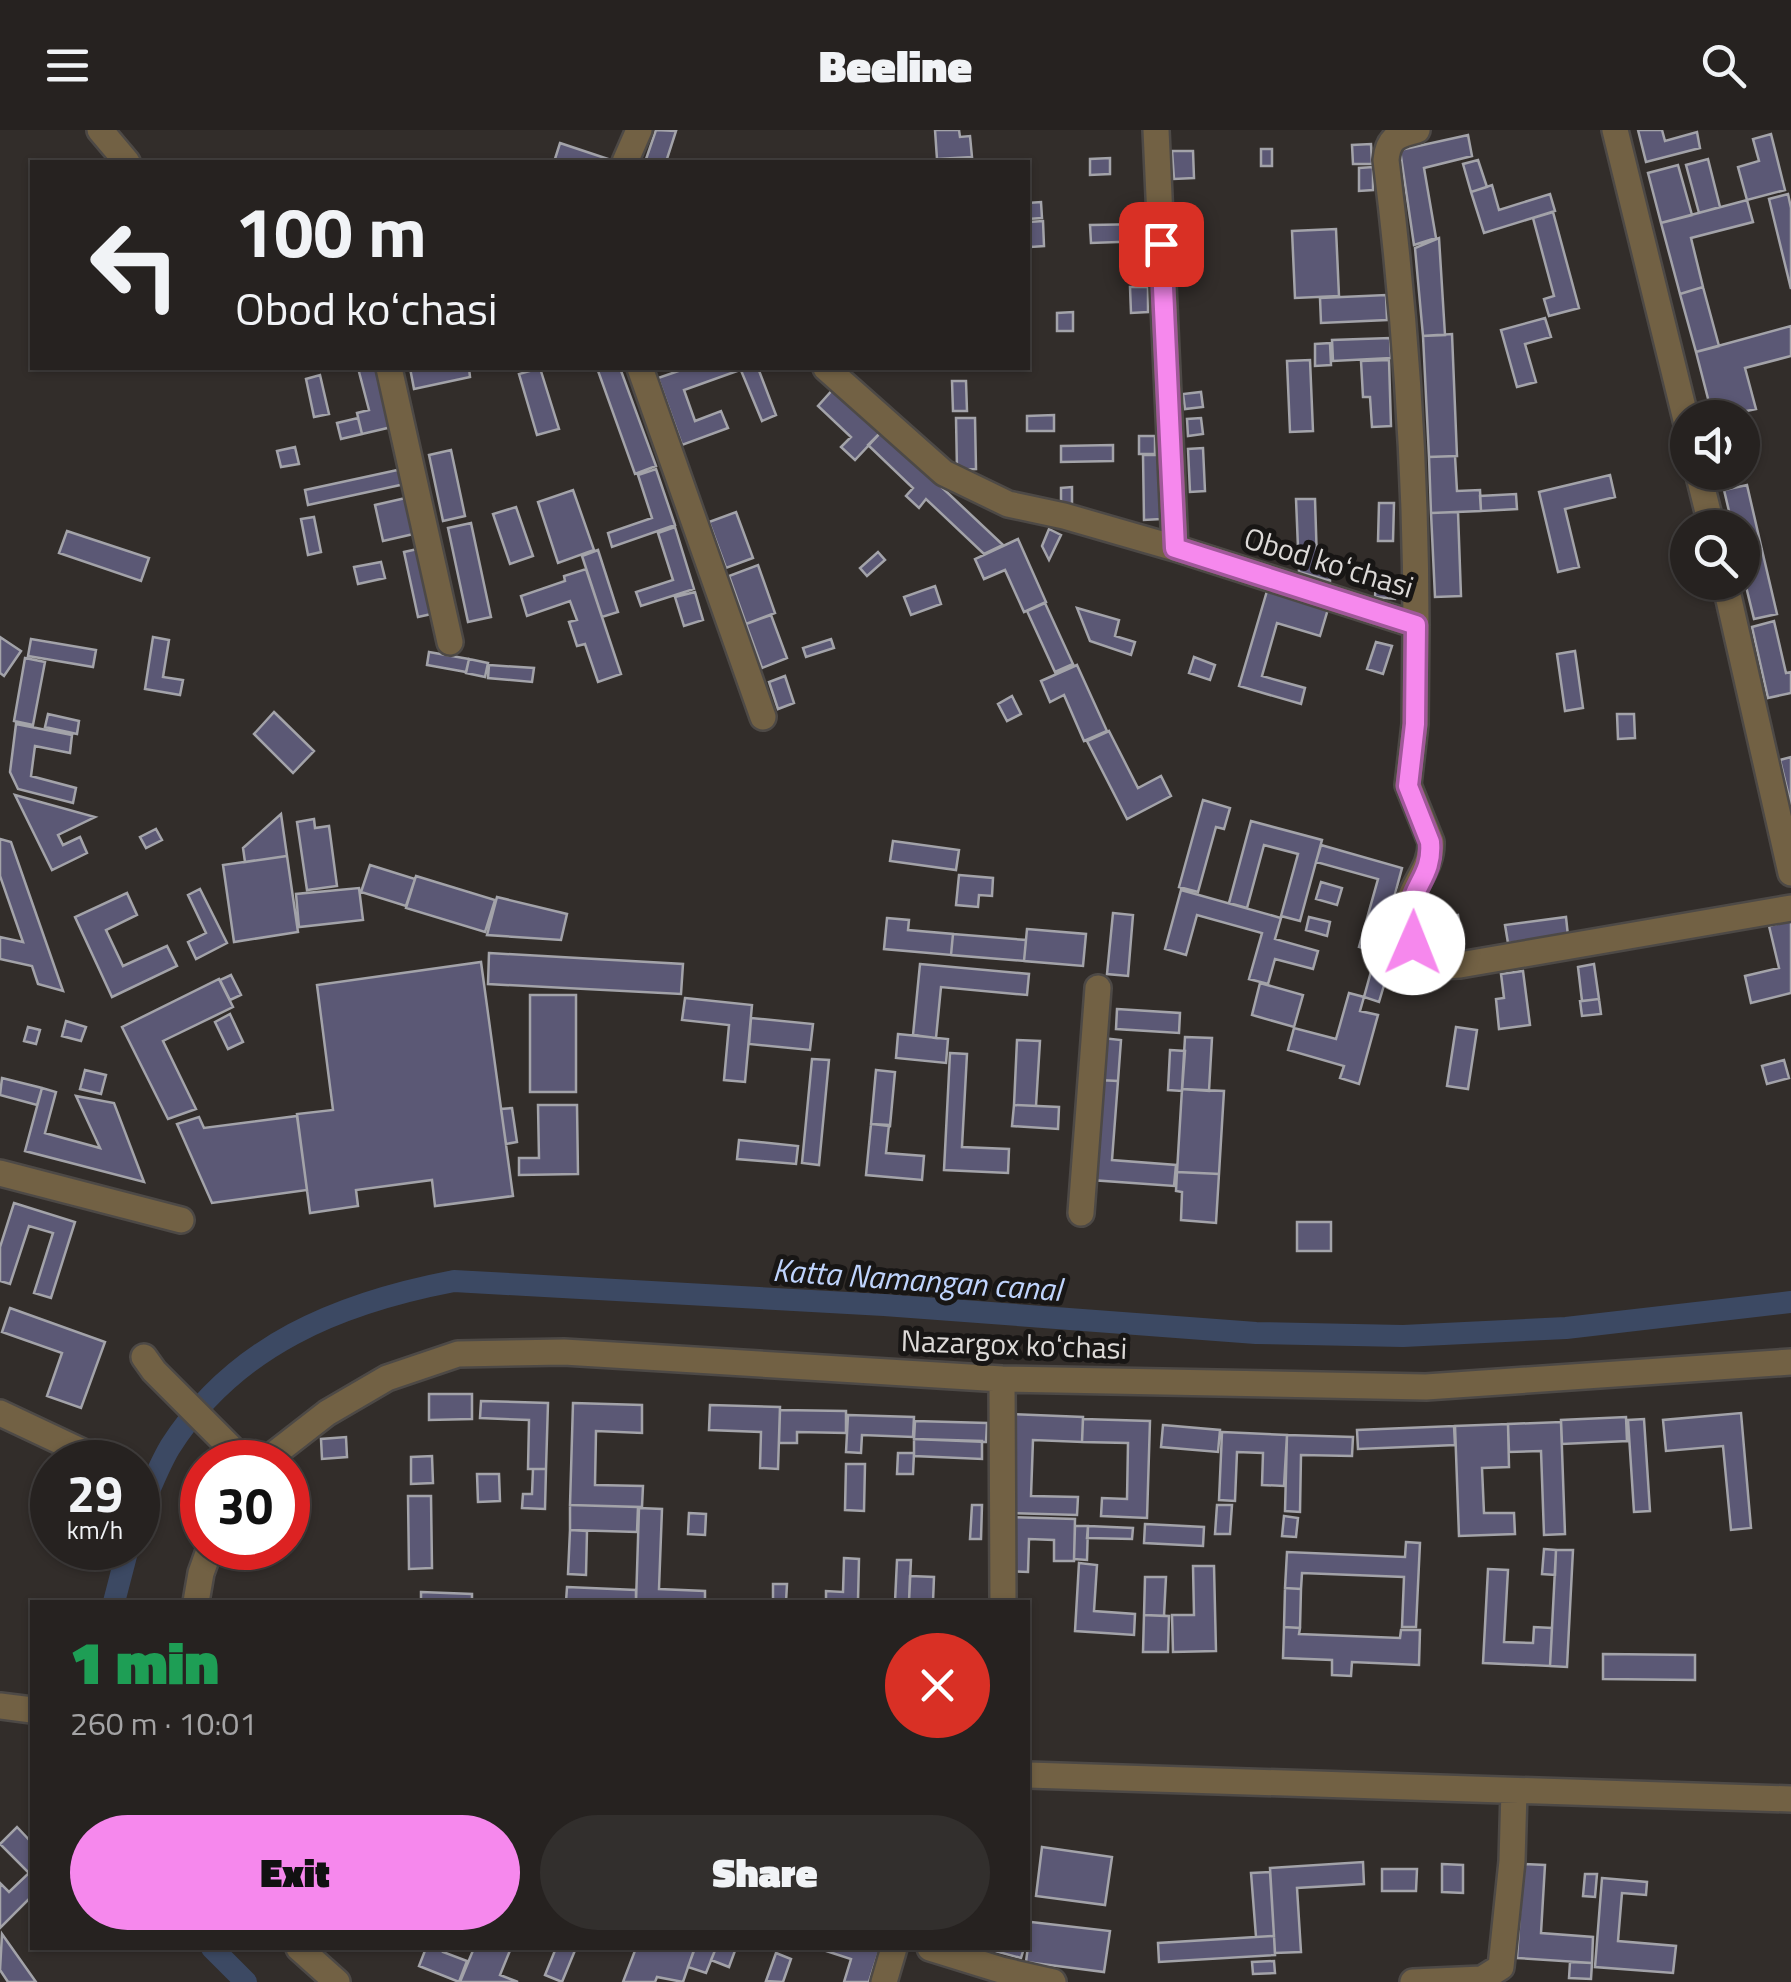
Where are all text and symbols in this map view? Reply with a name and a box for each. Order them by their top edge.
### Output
text: Beeline [819,31,972,99]
icon: menu [40,38,95,93]
icon: search [1696,38,1751,93]
text: 100 m [235,178,427,284]
icon: left [70,200,200,330]
pin [1119,202,1204,287]
icon: arrive [1134,217,1189,272]
text: Obod koʻchasi [235,274,498,342]
map controls [1670,400,1760,600]
button: sound [1670,400,1760,490]
button: search [1670,510,1760,600]
street label: Obod koʻchasi [1239,514,1419,610]
position arrow [1361,891,1465,995]
water label: Katta Namangan canal [771,1245,1066,1313]
street label: Nazargox koʻchasi [900,1317,1128,1371]
speed limit sign: 30 [180,1440,310,1570]
text: 29 [67,1455,123,1531]
text: km/h [67,1511,123,1549]
text: 1 min [70,1616,219,1707]
button: close [885,1633,990,1738]
text: 260 m · 10:01 [70,1699,257,1747]
button: Exit [70,1815,520,1930]
button: Share [540,1815,990,1930]

